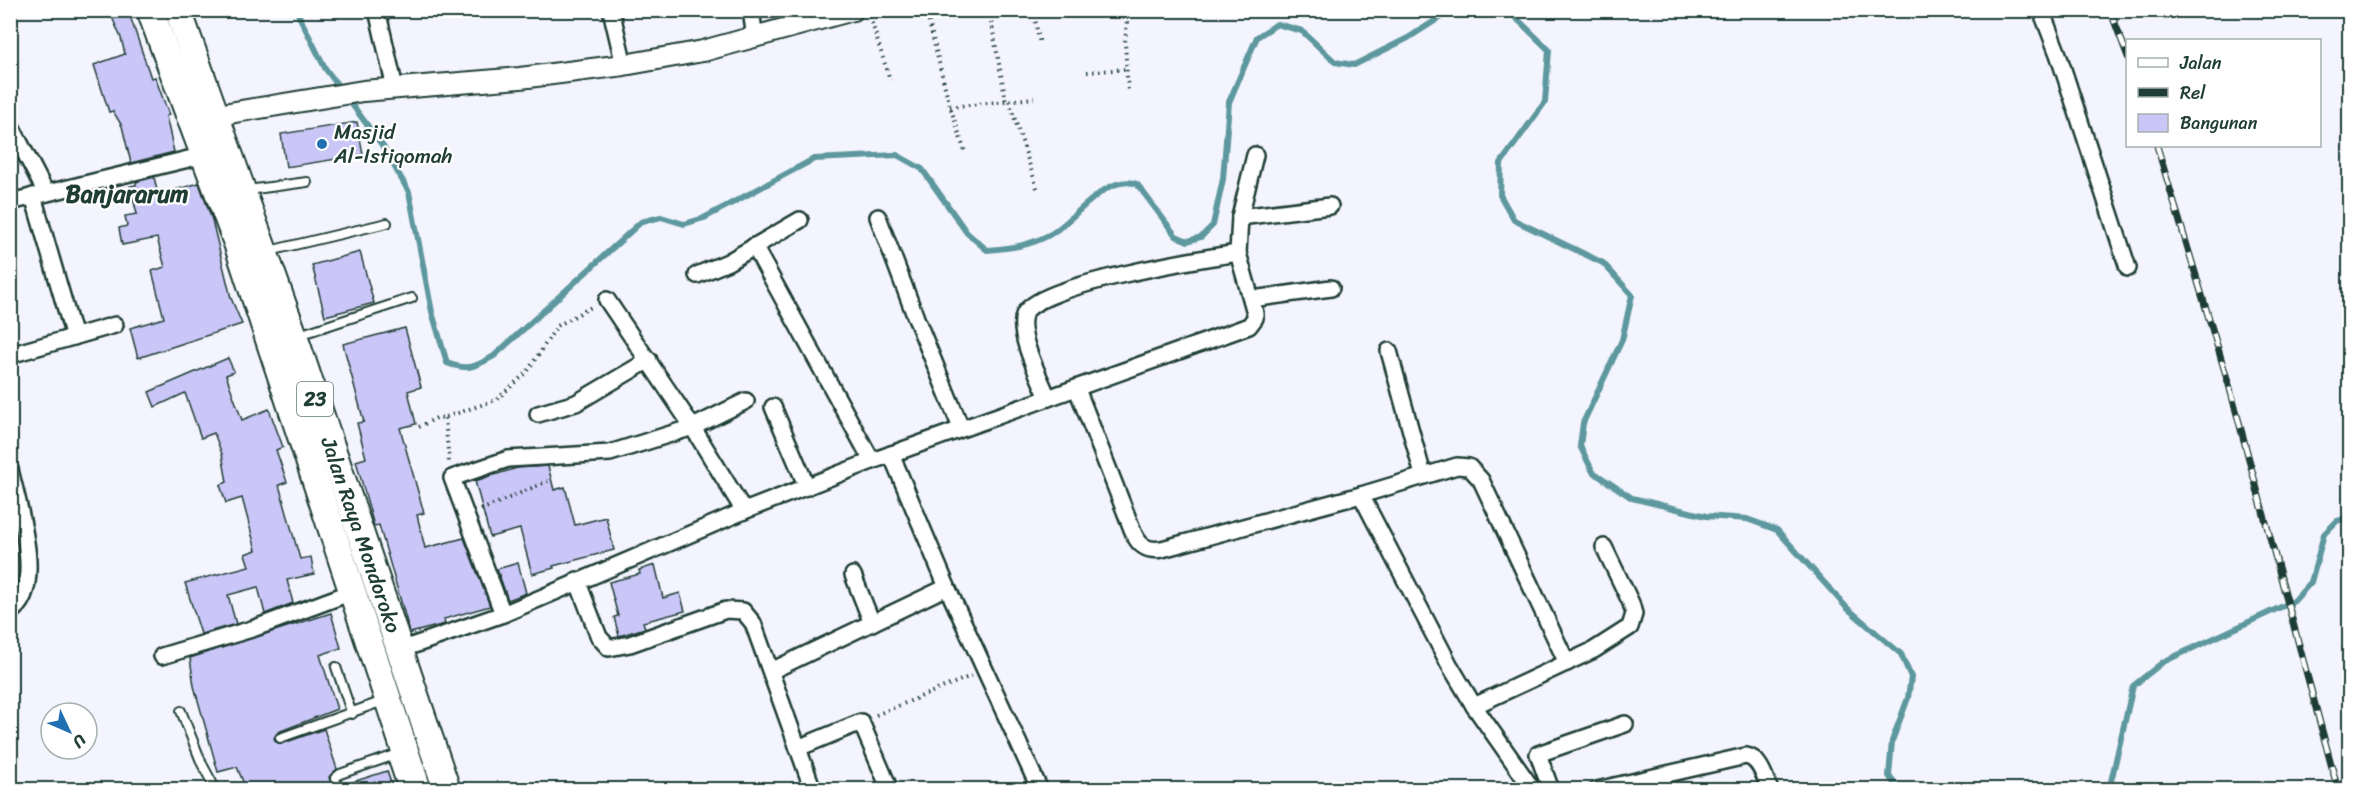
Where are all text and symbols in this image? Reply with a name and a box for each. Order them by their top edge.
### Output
legend [2126,39,2321,147]
text: Jalan [2179,47,2222,79]
text: Rel [2180,77,2206,109]
text: Bangunan [2180,107,2258,139]
place label: Masjid Al-Istiqomah [333,113,452,175]
marker: Masjid Al-Istiqomah [315,137,329,151]
district label: Banjararum [66,173,189,215]
road number: 23 [297,382,333,416]
street label: Jalan Raya Mondoroko [309,431,412,639]
north arrow [39,701,99,761]
text: U [64,727,94,756]

